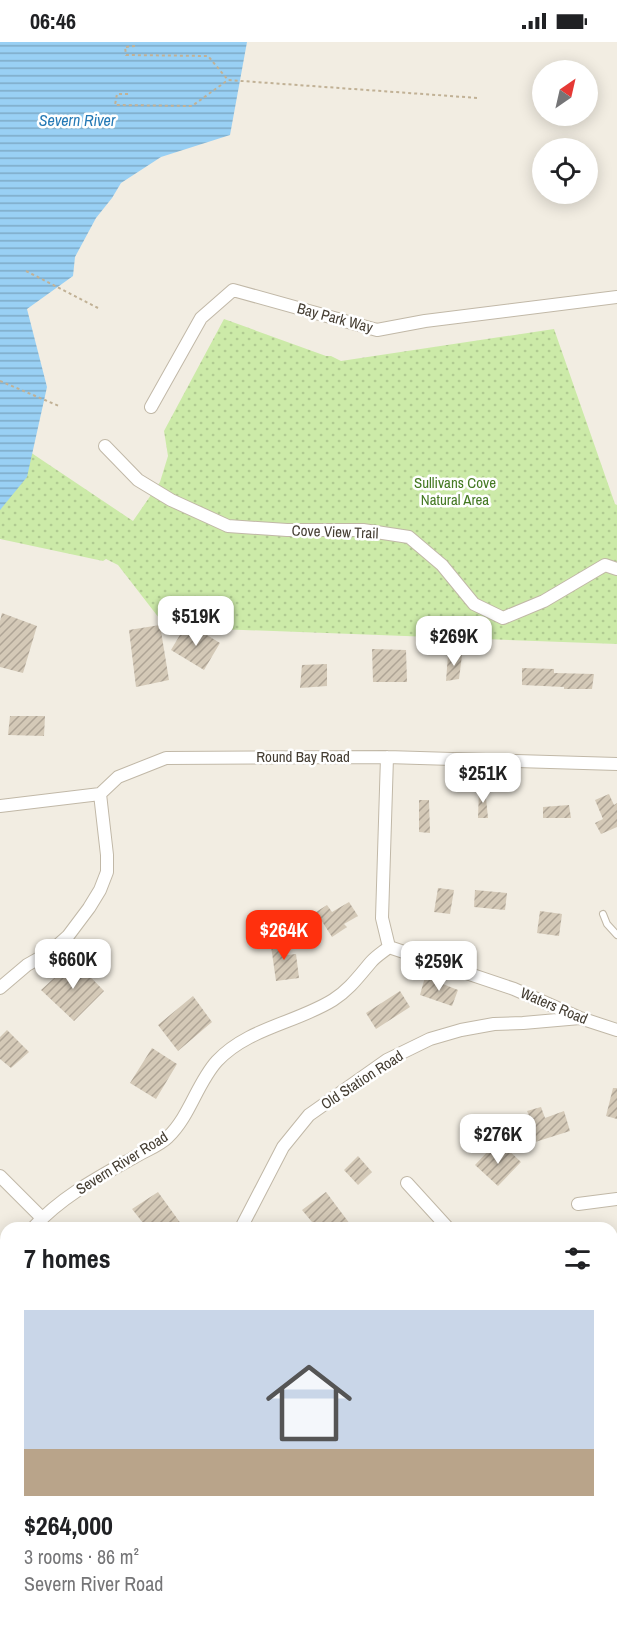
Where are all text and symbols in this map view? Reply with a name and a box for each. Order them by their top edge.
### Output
text: 06:46 [30,6,76,36]
north arrow [532,60,598,126]
map controls [532,60,598,204]
water label: Severn River [39,109,116,131]
button: locate [532,138,598,204]
street label: Bay Park Way [295,297,376,338]
park label: Sullivans Cove Natural Area [414,472,496,510]
street label: Cove View Trail [291,519,379,544]
pin: $519K [154,596,238,647]
text: $519K [172,602,220,629]
pin: $269K [412,616,496,667]
text: $269K [430,622,478,649]
street label: Round Bay Road [256,746,350,767]
pin: $251K [441,753,525,804]
text: $251K [459,759,507,786]
pin: $264K [242,910,326,961]
text: $264K [260,916,308,943]
pin: $660K [31,939,115,990]
pin: $259K [397,941,481,992]
text: $660K [49,945,97,972]
text: $259K [415,947,463,974]
street label: Waters Road [517,982,591,1029]
street label: Old Station Road [316,1045,407,1114]
pin: $276K [456,1114,540,1165]
text: $276K [474,1120,522,1147]
street label: Severn River Road [72,1126,172,1199]
text: 7 homes [24,1241,111,1276]
icon: filters [561,1242,594,1275]
icon: home [255,1349,363,1457]
text: $264,000 [24,1508,113,1543]
text: 3 rooms · 86 m² [24,1543,139,1570]
text: Severn River Road [24,1570,163,1597]

